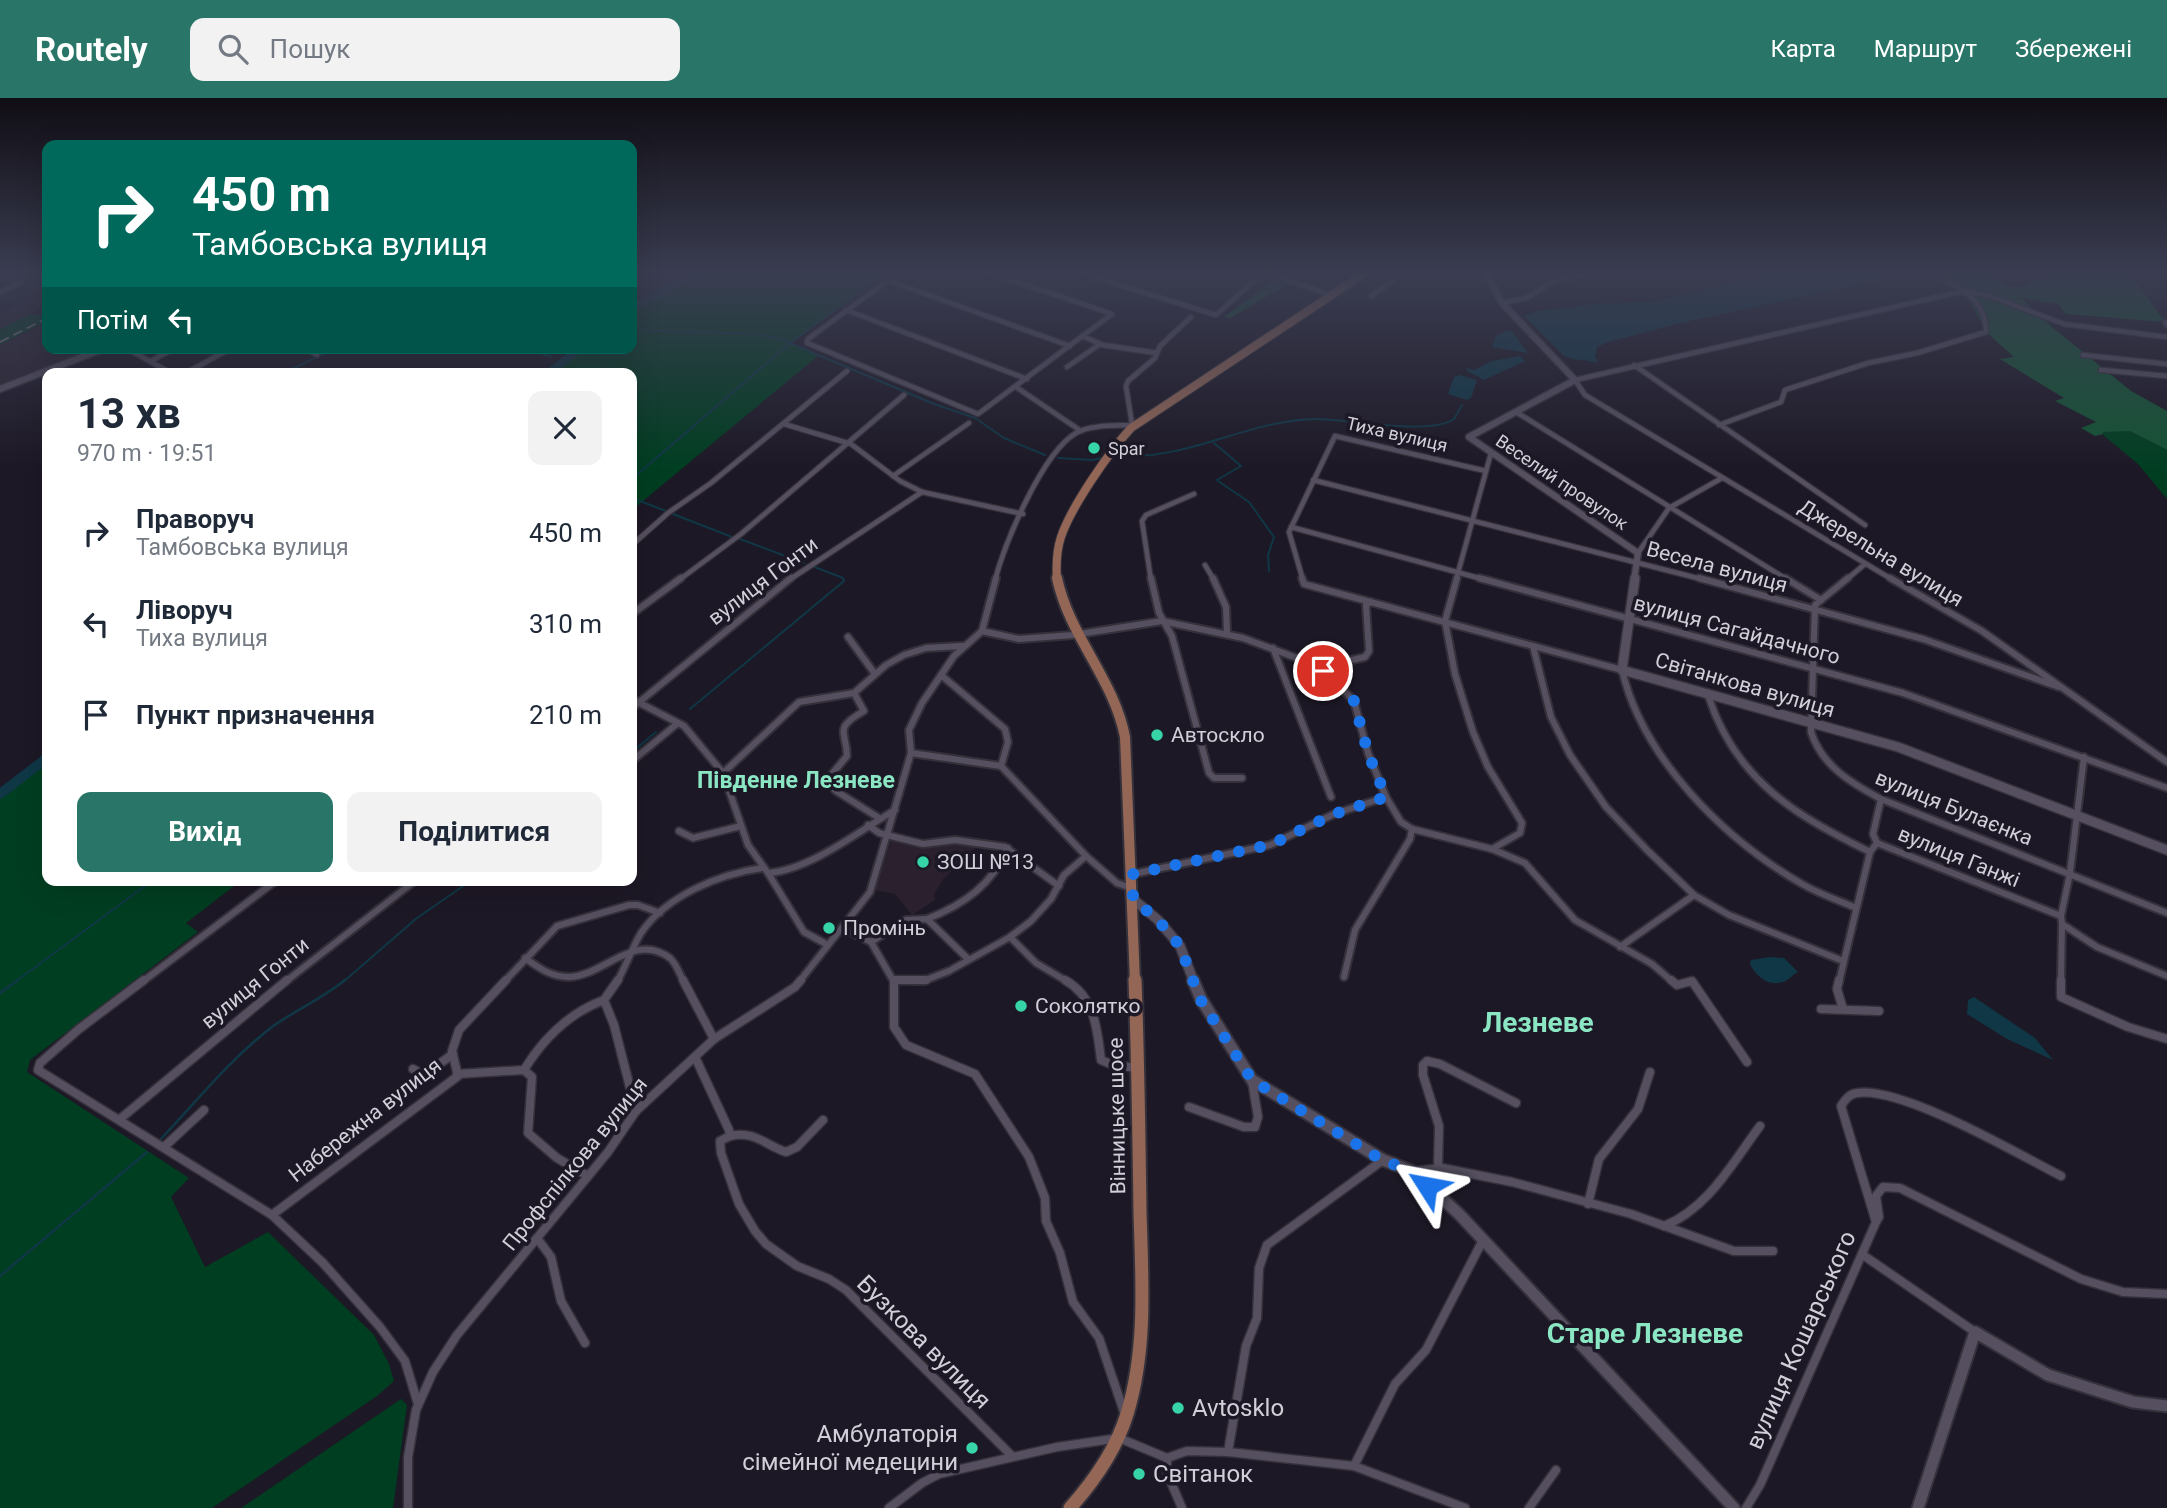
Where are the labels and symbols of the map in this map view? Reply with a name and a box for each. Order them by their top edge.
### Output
street label: Тиха вулиця [1344,412,1450,456]
street label: Веселий провулок [1492,430,1632,534]
place label: Spar [1108,438,1145,459]
marker: Spar [1086,440,1102,456]
street label: Джерельна вулиця [1794,494,1968,612]
street label: вулиця Гонти [703,532,823,630]
street label: Весела вулиця [1644,537,1790,597]
street label: вулиця Сагайдачного [1631,591,1843,669]
pin [1293,641,1353,701]
street label: Світанкова вулиця [1652,648,1838,722]
place label: Автоскло [1171,723,1265,747]
marker: Автоскло [1149,727,1165,743]
street label: вулиця Булаєнка [1872,766,2036,850]
district label: Південне Лезневе [697,767,895,794]
street label: вулиця Ганжі [1895,822,2023,892]
place label: ЗОШ №13 [937,850,1034,874]
marker: ЗОШ №13 [915,854,931,870]
place label: Промінь [843,916,926,940]
marker: Промінь [821,920,837,936]
street label: вулиця Гонти [197,932,313,1034]
place label: Соколятко [1035,994,1140,1018]
marker: Соколятко [1013,998,1029,1014]
district label: Лезневе [1482,1006,1594,1039]
street label: Вінницьке шосе [1104,1037,1130,1195]
street label: Набережна вулиця [284,1053,446,1187]
street label: Профспілкова вулиця [498,1073,652,1255]
position arrow [1390,1149,1464,1223]
street label: вулиця Кошарського [1740,1227,1862,1453]
street label: Бузкова вулиця [851,1269,997,1415]
district label: Старе Лезневе [1547,1317,1743,1350]
place label: Avtosklo [1192,1394,1284,1422]
marker: Avtosklo [1170,1400,1186,1416]
place label: Амбулаторія сімейної медецини [742,1420,958,1476]
marker: Амбулаторія сімейної медецини [964,1440,980,1456]
place label: Світанок [1153,1460,1253,1488]
marker: Світанок [1131,1466,1147,1482]

